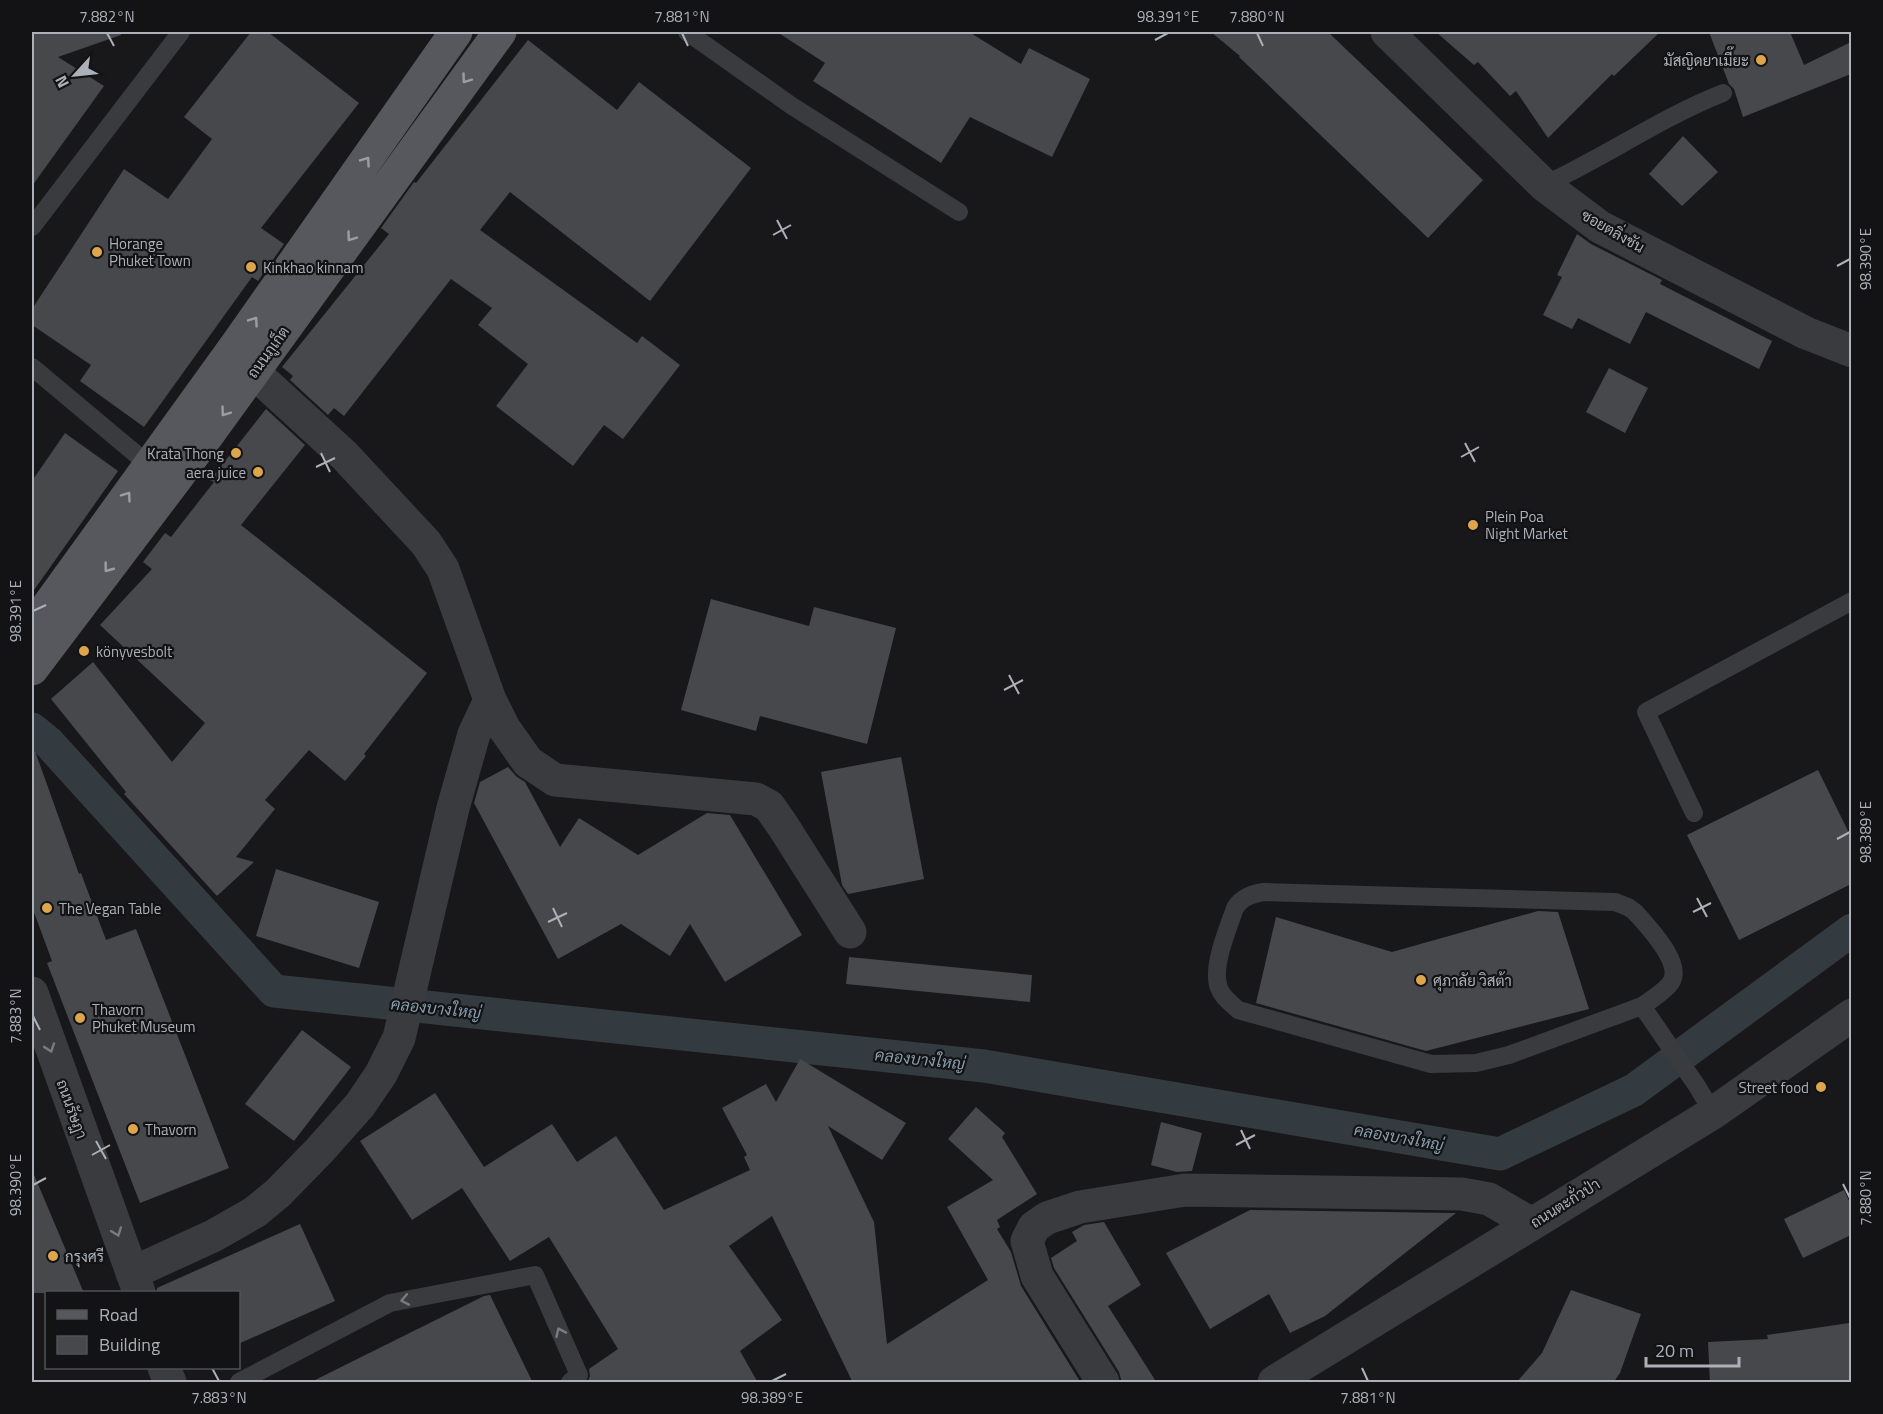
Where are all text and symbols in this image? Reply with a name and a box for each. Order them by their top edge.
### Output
text: 7.882°N [79,5,135,28]
text: 7.881°N [654,5,710,28]
text: 98.391°E [1137,5,1199,28]
text: 7.880°N [1229,5,1285,28]
north arrow [45,45,105,105]
place label: มัสญิดยาเมี๊ยะ [1663,46,1749,72]
marker: มัสญิดยาเมี๊ยะ [1754,53,1768,67]
text: N [48,71,75,92]
one-way arrow [462,72,473,83]
one-way arrow [359,157,370,168]
street label: ซอยตลิ่งชัน [1577,202,1650,258]
text: 98.390°E [1854,228,1877,290]
one-way arrow [348,230,359,241]
place label: Horange Phuket Town [109,232,191,272]
marker: Horange Phuket Town [90,245,104,259]
place label: Kinkhao kinnam [263,256,364,279]
marker: Kinkhao kinnam [244,260,258,274]
one-way arrow [247,316,258,327]
street label: ถนนภูเก็ต [241,321,295,383]
one-way arrow [221,405,232,416]
place label: Krata Thong [147,442,224,465]
marker: Krata Thong [229,446,243,460]
place label: aera juice [186,461,246,484]
marker: aera juice [251,465,265,479]
one-way arrow [120,491,131,502]
place label: Plein Poa Night Market [1485,505,1569,545]
marker: Plein Poa Night Market [1466,518,1480,532]
one-way arrow [104,561,115,572]
text: 98.391°E [4,580,27,642]
place label: könyvesbolt [96,640,173,663]
marker: könyvesbolt [77,644,91,658]
text: 98.389°E [1854,801,1877,863]
place label: The Vegan Table [59,897,161,920]
marker: The Vegan Table [40,901,54,915]
place label: ศุภาลัย วิสต้า [1433,969,1512,992]
marker: ศุภาลัย วิสต้า [1414,973,1428,987]
text: 7.883°N [4,988,27,1044]
water label: คลองบางใหญ่ [390,991,483,1025]
place label: Thavorn Phuket Museum [92,998,196,1038]
marker: Thavorn Phuket Museum [73,1011,87,1025]
one-way arrow [43,1042,56,1053]
water label: คลองบางใหญ่ [874,1042,967,1076]
street label: ถนนรัษฎา [51,1076,93,1142]
place label: Street food [1738,1076,1809,1099]
marker: Street food [1814,1080,1828,1094]
water label: คลองบางใหญ่ [1352,1117,1447,1157]
place label: Thavorn [145,1118,197,1141]
marker: Thavorn [126,1122,140,1136]
text: 98.390°E [4,1154,27,1216]
street label: ถนนตะกั่วป่า [1524,1170,1604,1234]
text: 7.880°N [1854,1170,1877,1226]
one-way arrow [110,1225,122,1236]
place label: กรุงศรี [65,1245,104,1268]
marker: กรุงศรี [46,1249,60,1263]
legend [45,1291,240,1369]
one-way arrow [400,1293,410,1306]
text: Road [99,1301,138,1328]
one-way arrow [555,1327,567,1338]
scale bar [1646,1330,1739,1368]
text: Building [99,1331,160,1358]
text: 20 m [1655,1337,1694,1364]
text: 7.883°N [191,1386,247,1409]
text: 98.389°E [741,1386,803,1409]
text: 7.881°N [1340,1386,1396,1409]

